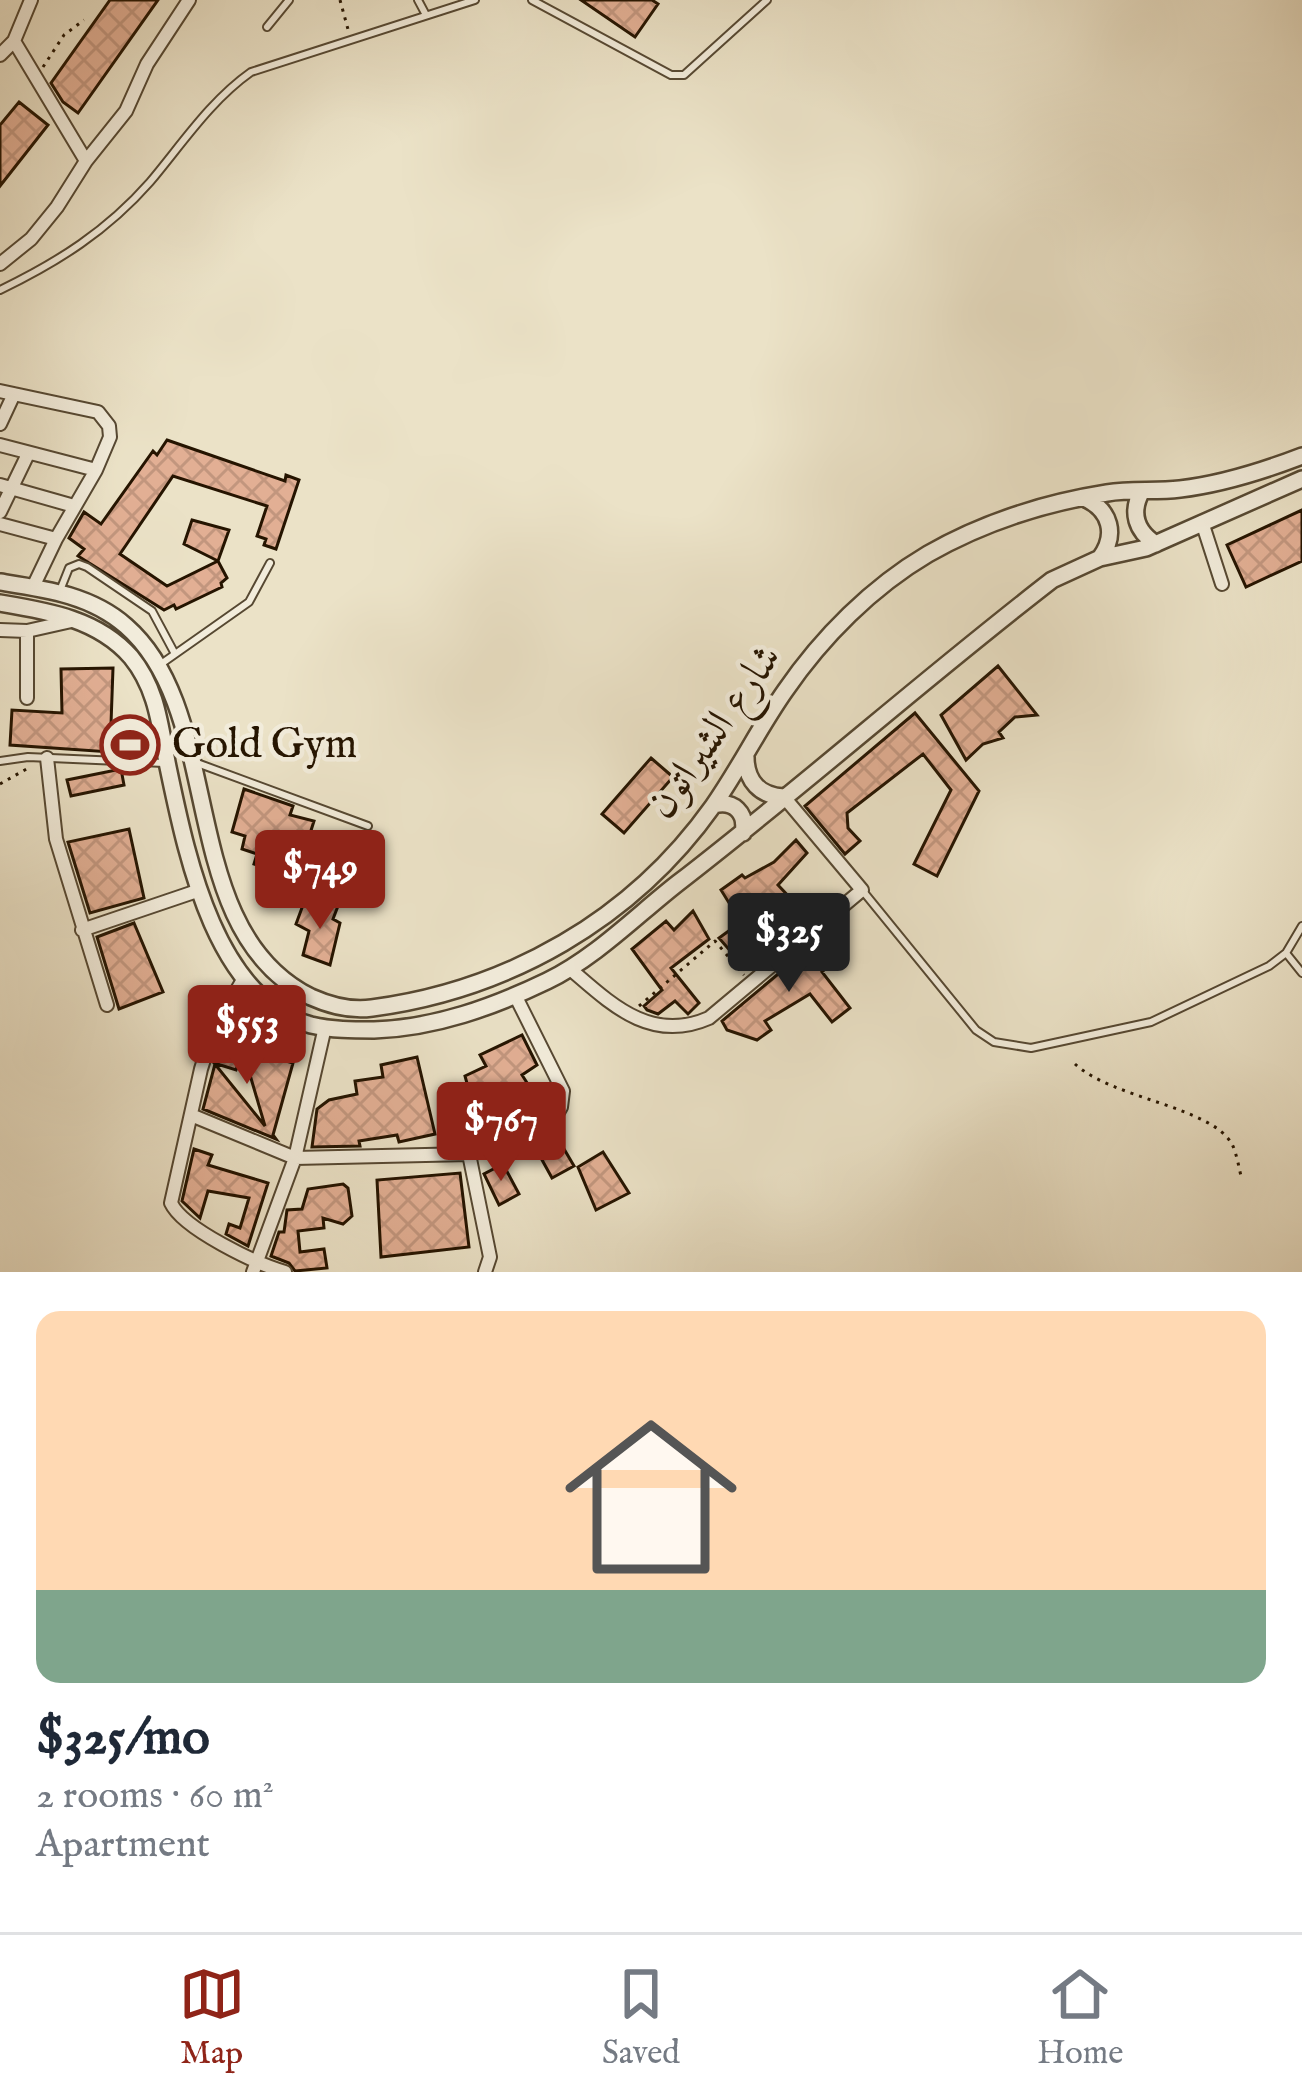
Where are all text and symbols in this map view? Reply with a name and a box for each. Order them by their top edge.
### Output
street label: شارع الشيراتون [636,634,799,833]
sports icon: Gold Gym [99,714,161,776]
place label: Gold Gym [172,719,357,772]
pin: $749 [249,830,391,932]
text: $749 [282,844,358,893]
pin: $325 [718,893,860,995]
text: $325 [755,907,823,956]
pin: $553 [176,985,318,1087]
text: $553 [215,999,279,1048]
pin: $767 [430,1082,572,1184]
text: $767 [464,1096,538,1145]
icon: home [543,1389,759,1605]
text: $325/mo [36,1707,210,1772]
text: 2 rooms · 60 m² [36,1772,274,1821]
text: Apartment [36,1821,210,1870]
tab: Map [179,1961,245,2075]
tab: Saved [602,1961,680,2075]
tab: Home [1037,1961,1123,2075]

